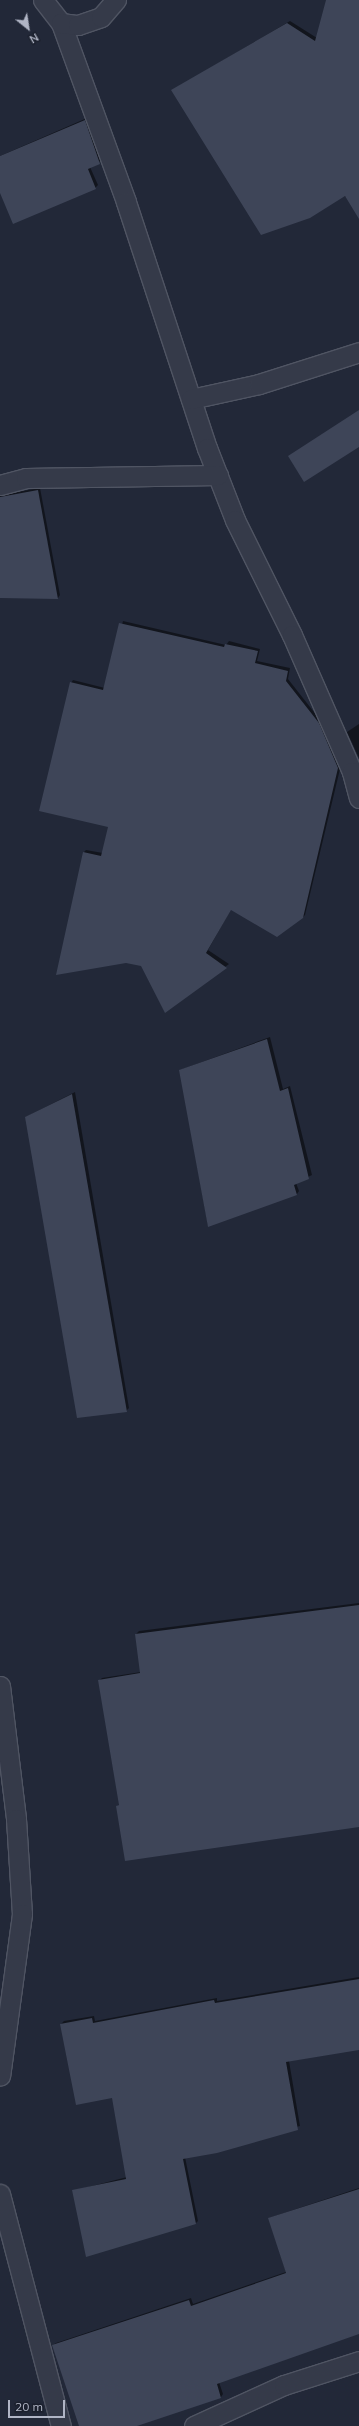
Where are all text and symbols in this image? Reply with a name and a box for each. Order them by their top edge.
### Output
north arrow [8,8,48,48]
text: N [27,30,41,47]
scale bar [10,2392,67,2418]
text: 20 m [15,2399,43,2414]

